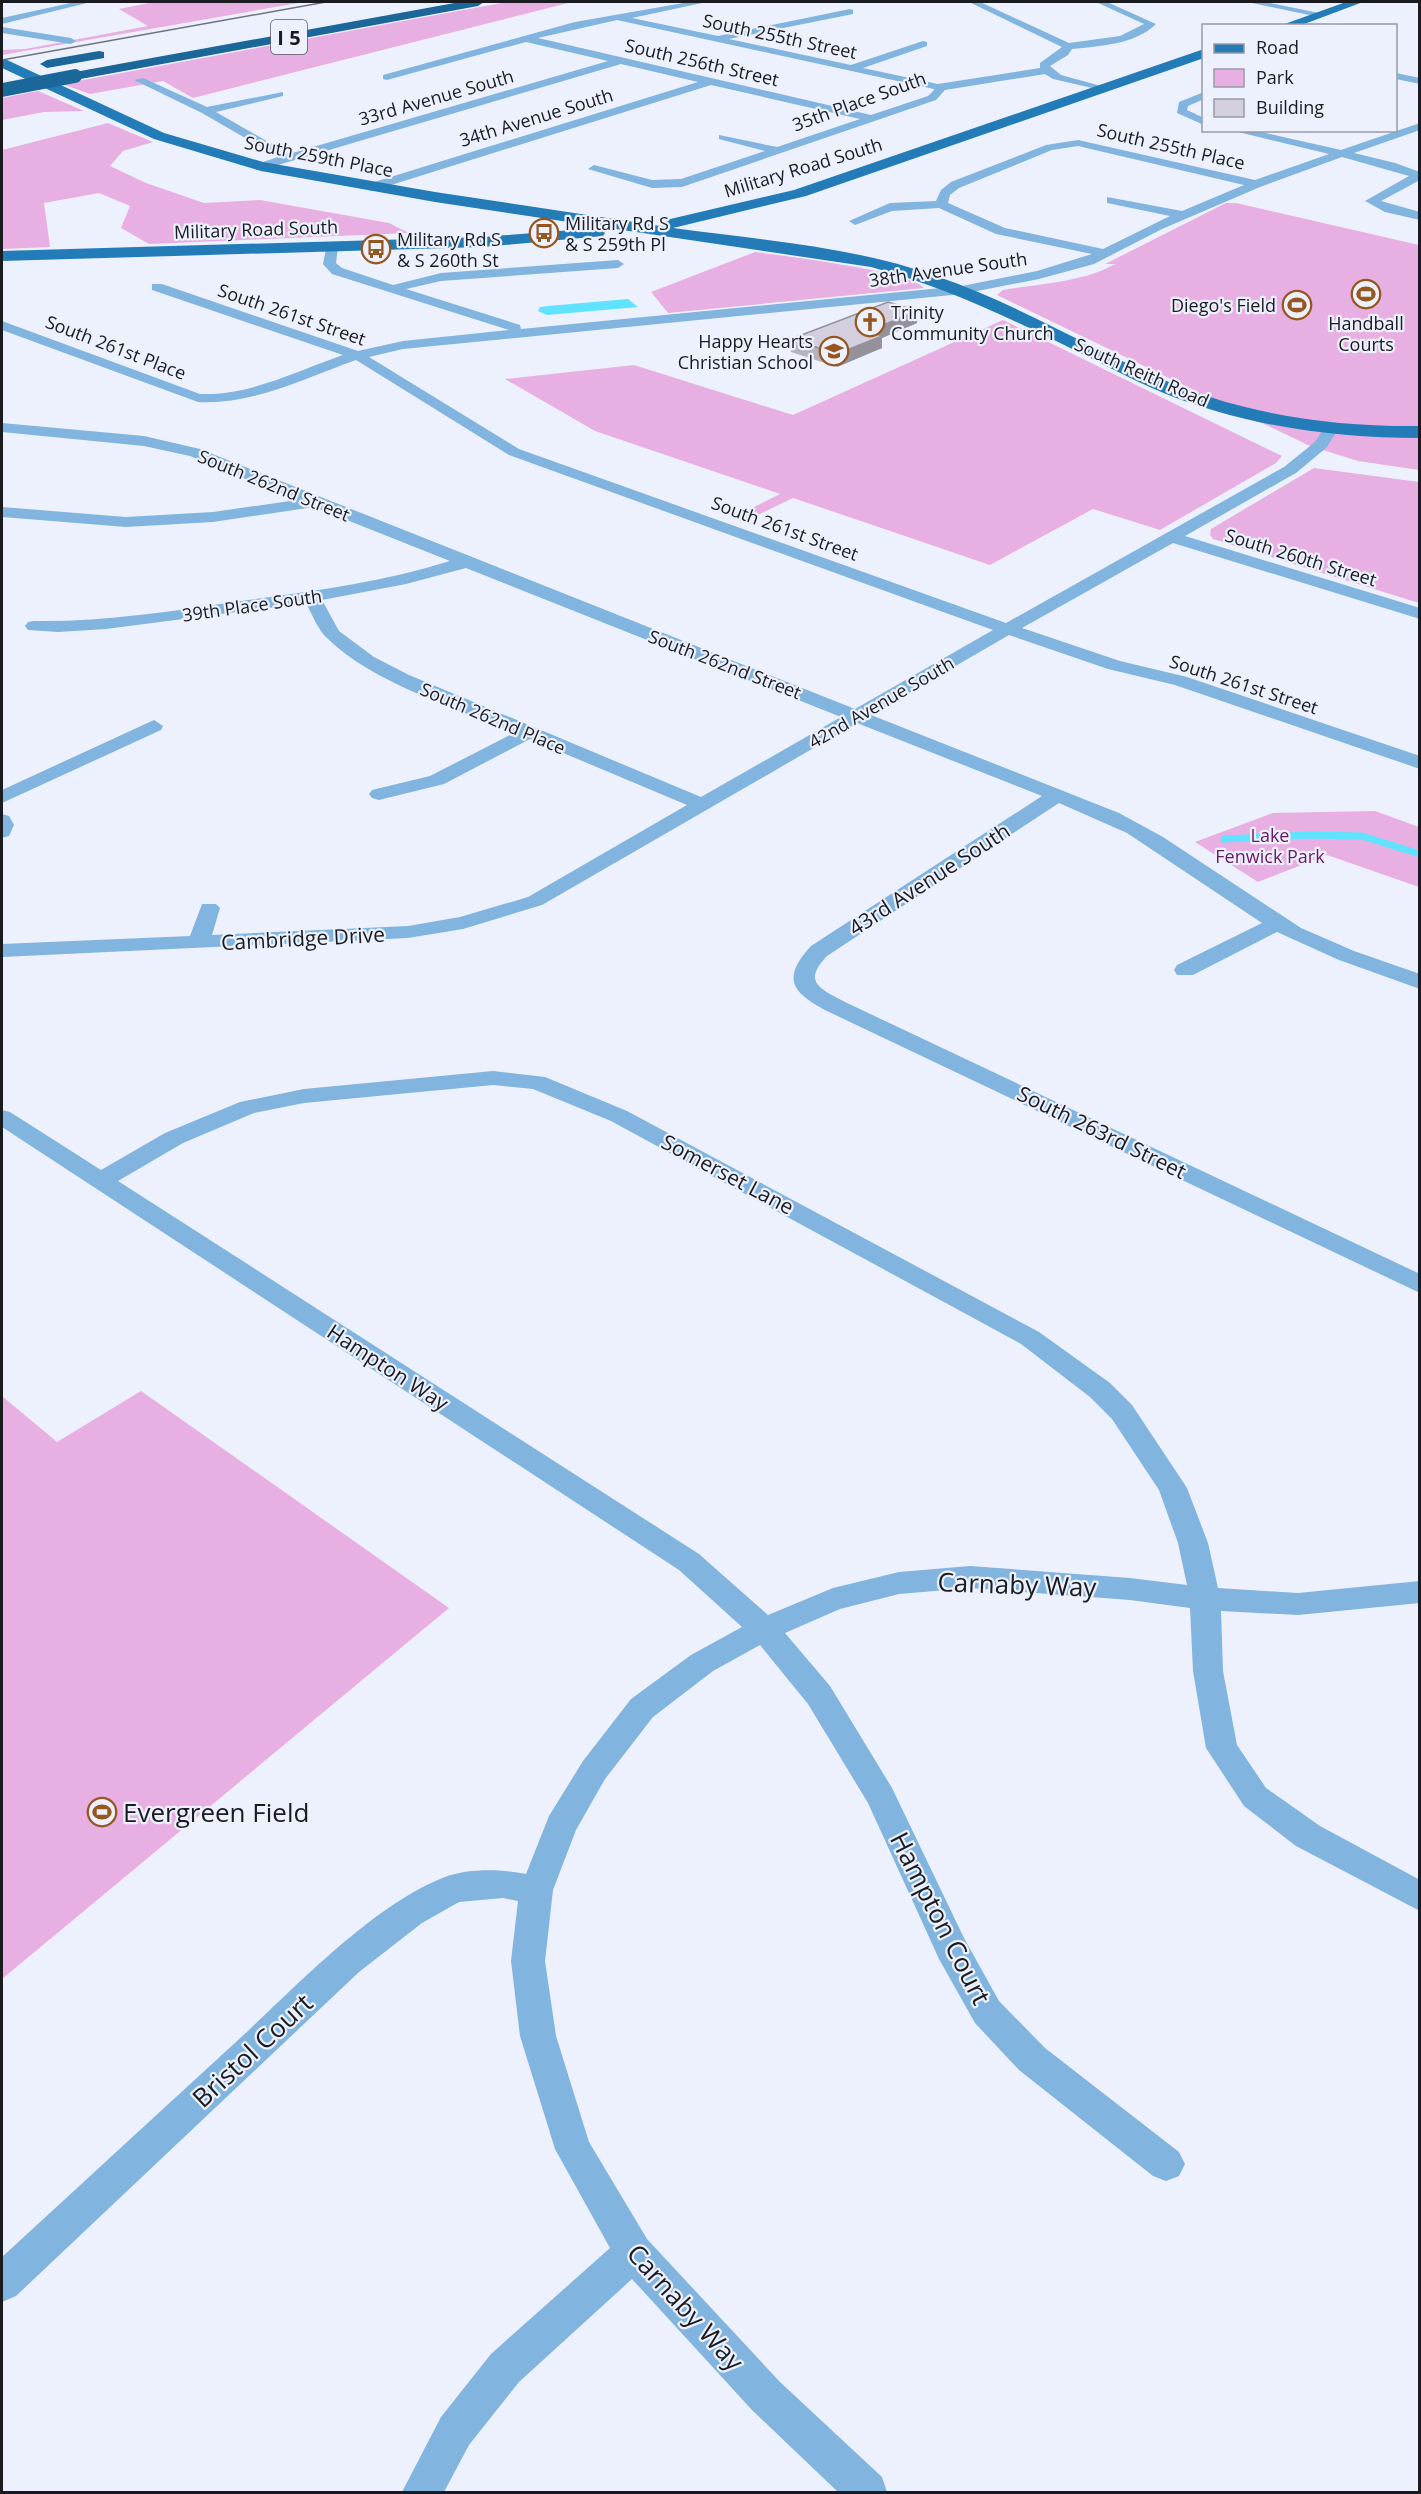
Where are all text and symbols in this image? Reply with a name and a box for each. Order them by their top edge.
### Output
street label: South 255th Street [701,8,859,64]
road number: I 5 [271,20,307,54]
legend [1202,24,1397,132]
street label: South 256th Street [623,33,781,91]
text: Road [1256,35,1299,59]
street label: 33rd Avenue South [356,63,516,131]
text: Park [1256,65,1294,89]
street label: 35th Place South [789,66,929,136]
street label: 34th Avenue South [456,82,616,152]
text: Building [1256,95,1324,119]
street label: South 255th Place [1095,117,1247,175]
street label: South 259th Place [243,130,395,182]
street label: Military Road South [721,132,885,202]
place label: Military Rd S & S 259th Pl [565,211,669,256]
street label: Military Road South [174,214,338,244]
bus stop icon: Military Rd S & S 259th Pl [528,217,560,249]
place label: Military Rd S & S 260th St [397,227,501,272]
bus stop icon: Military Rd S & S 260th St [360,233,392,265]
street label: 38th Avenue South [867,246,1029,292]
street label: South 261st Street [215,277,369,351]
sports icon: Handball Courts [1350,278,1382,310]
sports icon: Diego's Field [1281,289,1313,321]
place label: Diego's Field [1171,293,1276,317]
place label: Trinity Community Church [891,300,1054,345]
church icon: Trinity Community Church [854,306,886,338]
street label: South 261st Place [42,309,190,385]
place label: Handball Courts [1328,311,1404,356]
place label: Happy Hearts Christian School [678,329,813,374]
street label: South Reith Road [1071,332,1213,412]
school or university icon: Happy Hearts Christian School [818,335,850,367]
street label: South 262nd Street [195,444,353,526]
street label: South 261st Street [708,490,862,566]
street label: South 260th Street [1222,523,1380,591]
street label: 39th Place South [181,583,323,627]
street label: South 262nd Street [645,624,805,704]
street label: South 261st Street [1167,649,1321,719]
street label: 42nd Avenue South [804,651,958,753]
street label: South 262nd Place [417,677,569,759]
street label: 43rd Avenue South [843,816,1015,942]
park label: Lake Fenwick Park [1215,823,1325,868]
street label: Cambridge Drive [220,920,386,956]
street label: South 263rd Street [1013,1079,1191,1185]
street label: Somerset Lane [657,1127,799,1221]
street label: Hampton Way [322,1317,455,1417]
street label: Carnaby Way [937,1563,1098,1605]
place label: Evergreen Field [123,1794,309,1830]
sports icon: Evergreen Field [86,1796,118,1828]
street label: Hampton Court [882,1826,1000,2010]
street label: Bristol Court [184,1985,320,2115]
street label: Carnaby Way [619,2236,753,2379]

